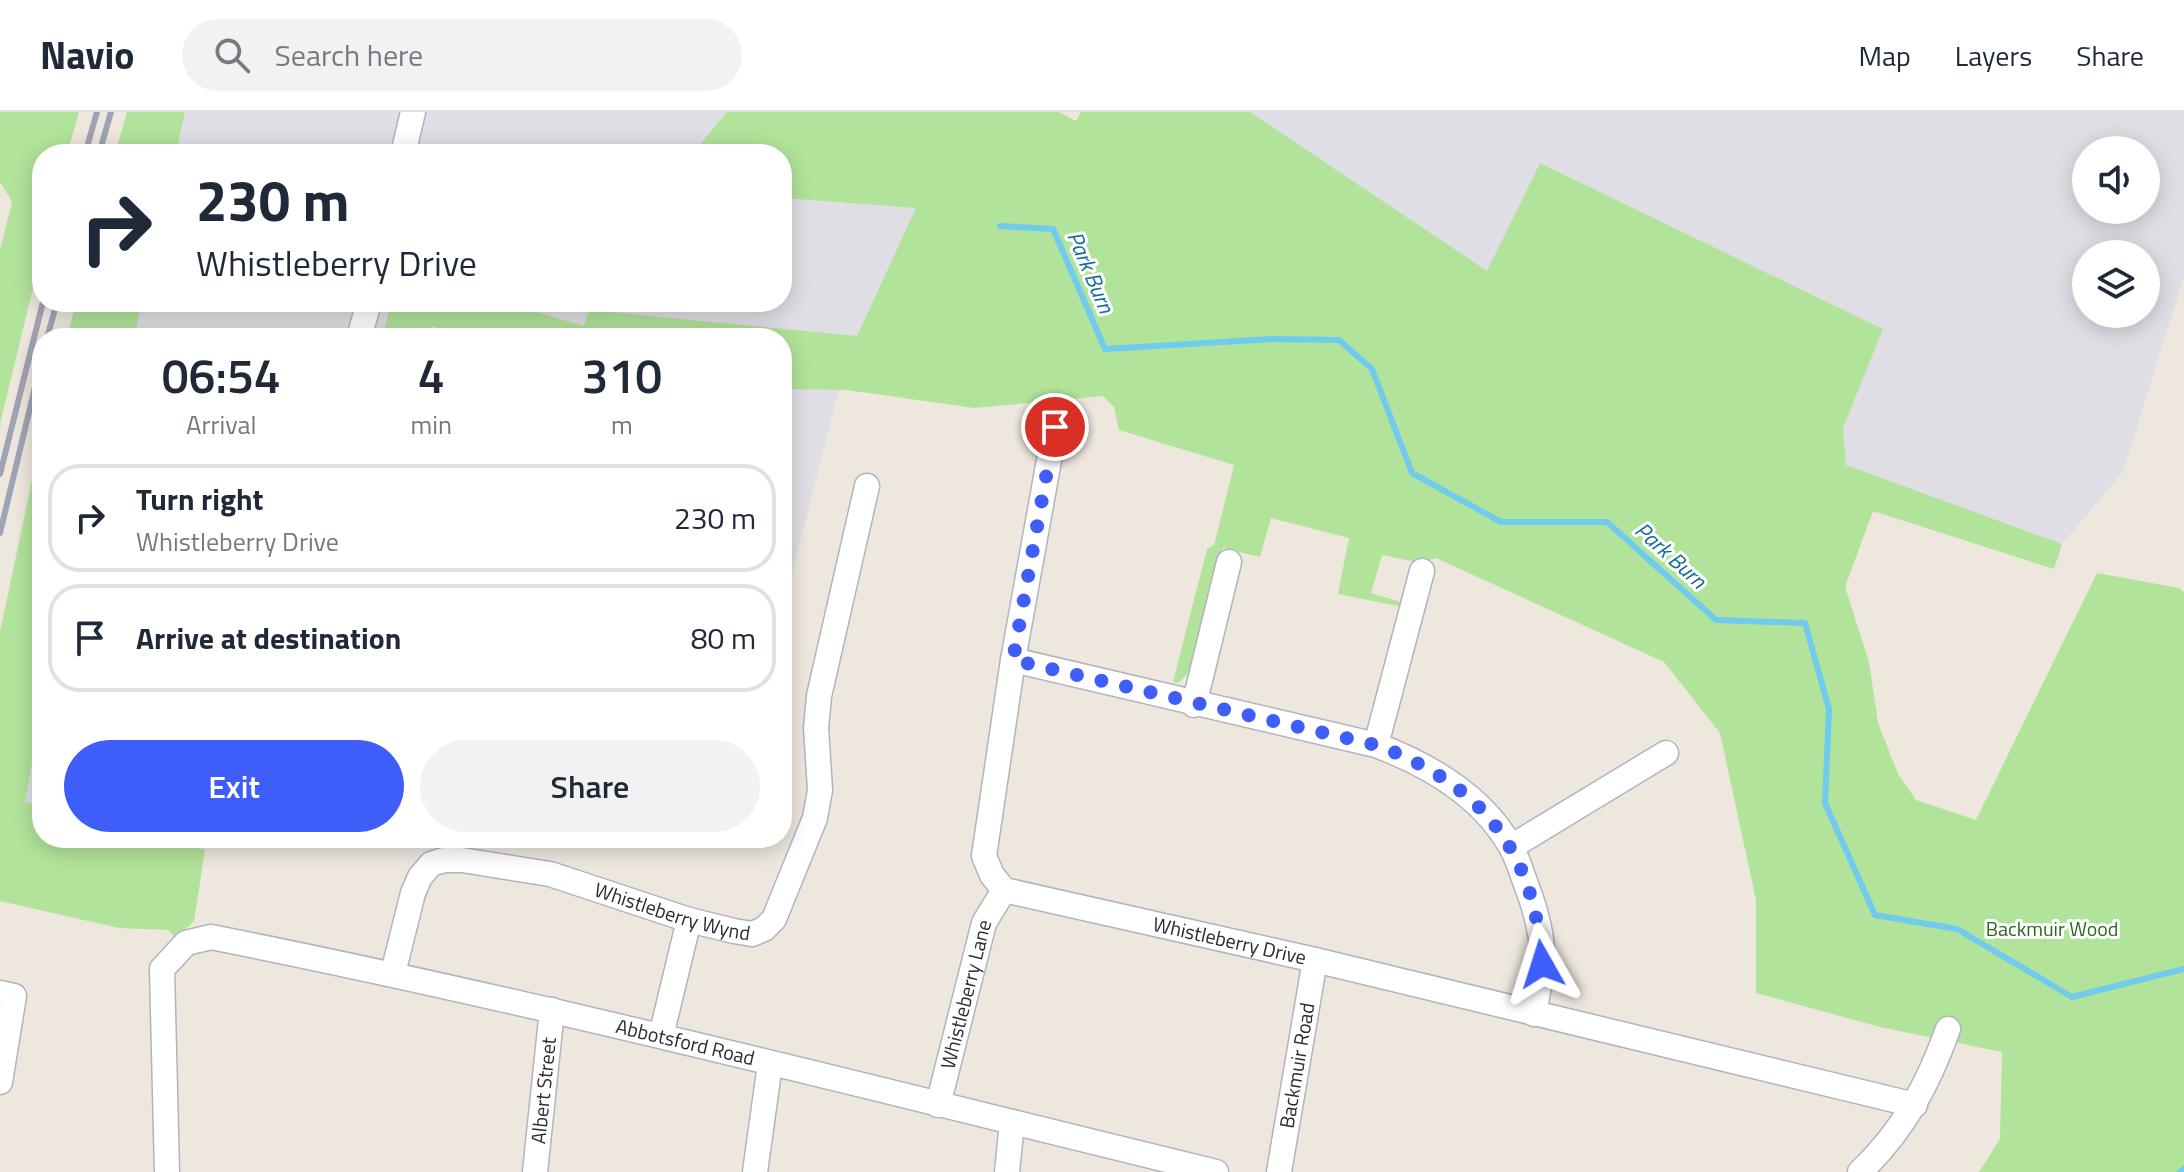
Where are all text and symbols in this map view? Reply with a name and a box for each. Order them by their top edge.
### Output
search box [182,19,742,91]
text: Navio [40,26,134,84]
text: Search here [274,32,423,78]
icon: search [210,33,254,77]
text: Map [1858,34,1911,77]
text: Layers [1955,34,2032,77]
text: Share [2076,34,2144,77]
map controls [2072,136,2160,328]
button: sound [2072,136,2160,224]
text: 230 m [196,158,349,243]
icon: right [64,176,168,280]
water label: Park Burn [1059,226,1124,319]
text: Whistleberry Drive [196,235,477,290]
button: layers [2072,240,2160,328]
text: 06:54 [162,339,281,412]
text: 4 [418,339,445,412]
text: 310 [582,339,662,412]
pin [1021,393,1089,461]
text: Arrival [186,405,256,444]
text: min [410,405,452,444]
text: m [611,405,633,444]
icon: arrive [1033,405,1077,449]
text: Turn right [136,476,264,522]
text: 230 m [674,495,756,541]
icon: right [68,496,112,540]
water label: Park Burn [1628,514,1715,597]
text: Whistleberry Drive [136,522,339,561]
text: Arrive at destination [136,615,401,661]
text: 80 m [691,615,756,661]
icon: arrive [68,616,112,660]
button: Exit [64,740,404,832]
button: Share [420,740,760,832]
street label: Whistleberry Wynd [591,874,753,948]
street label: Whistleberry Drive [1150,908,1309,973]
park label: Backmuir Wood [1986,913,2118,944]
street label: Whistleberry Lane [932,916,999,1072]
position arrow [1500,922,1584,1006]
street label: Backmuir Road [1271,1000,1323,1131]
street label: Abbotsford Road [613,1010,758,1073]
street label: Albert Street [522,1035,564,1145]

